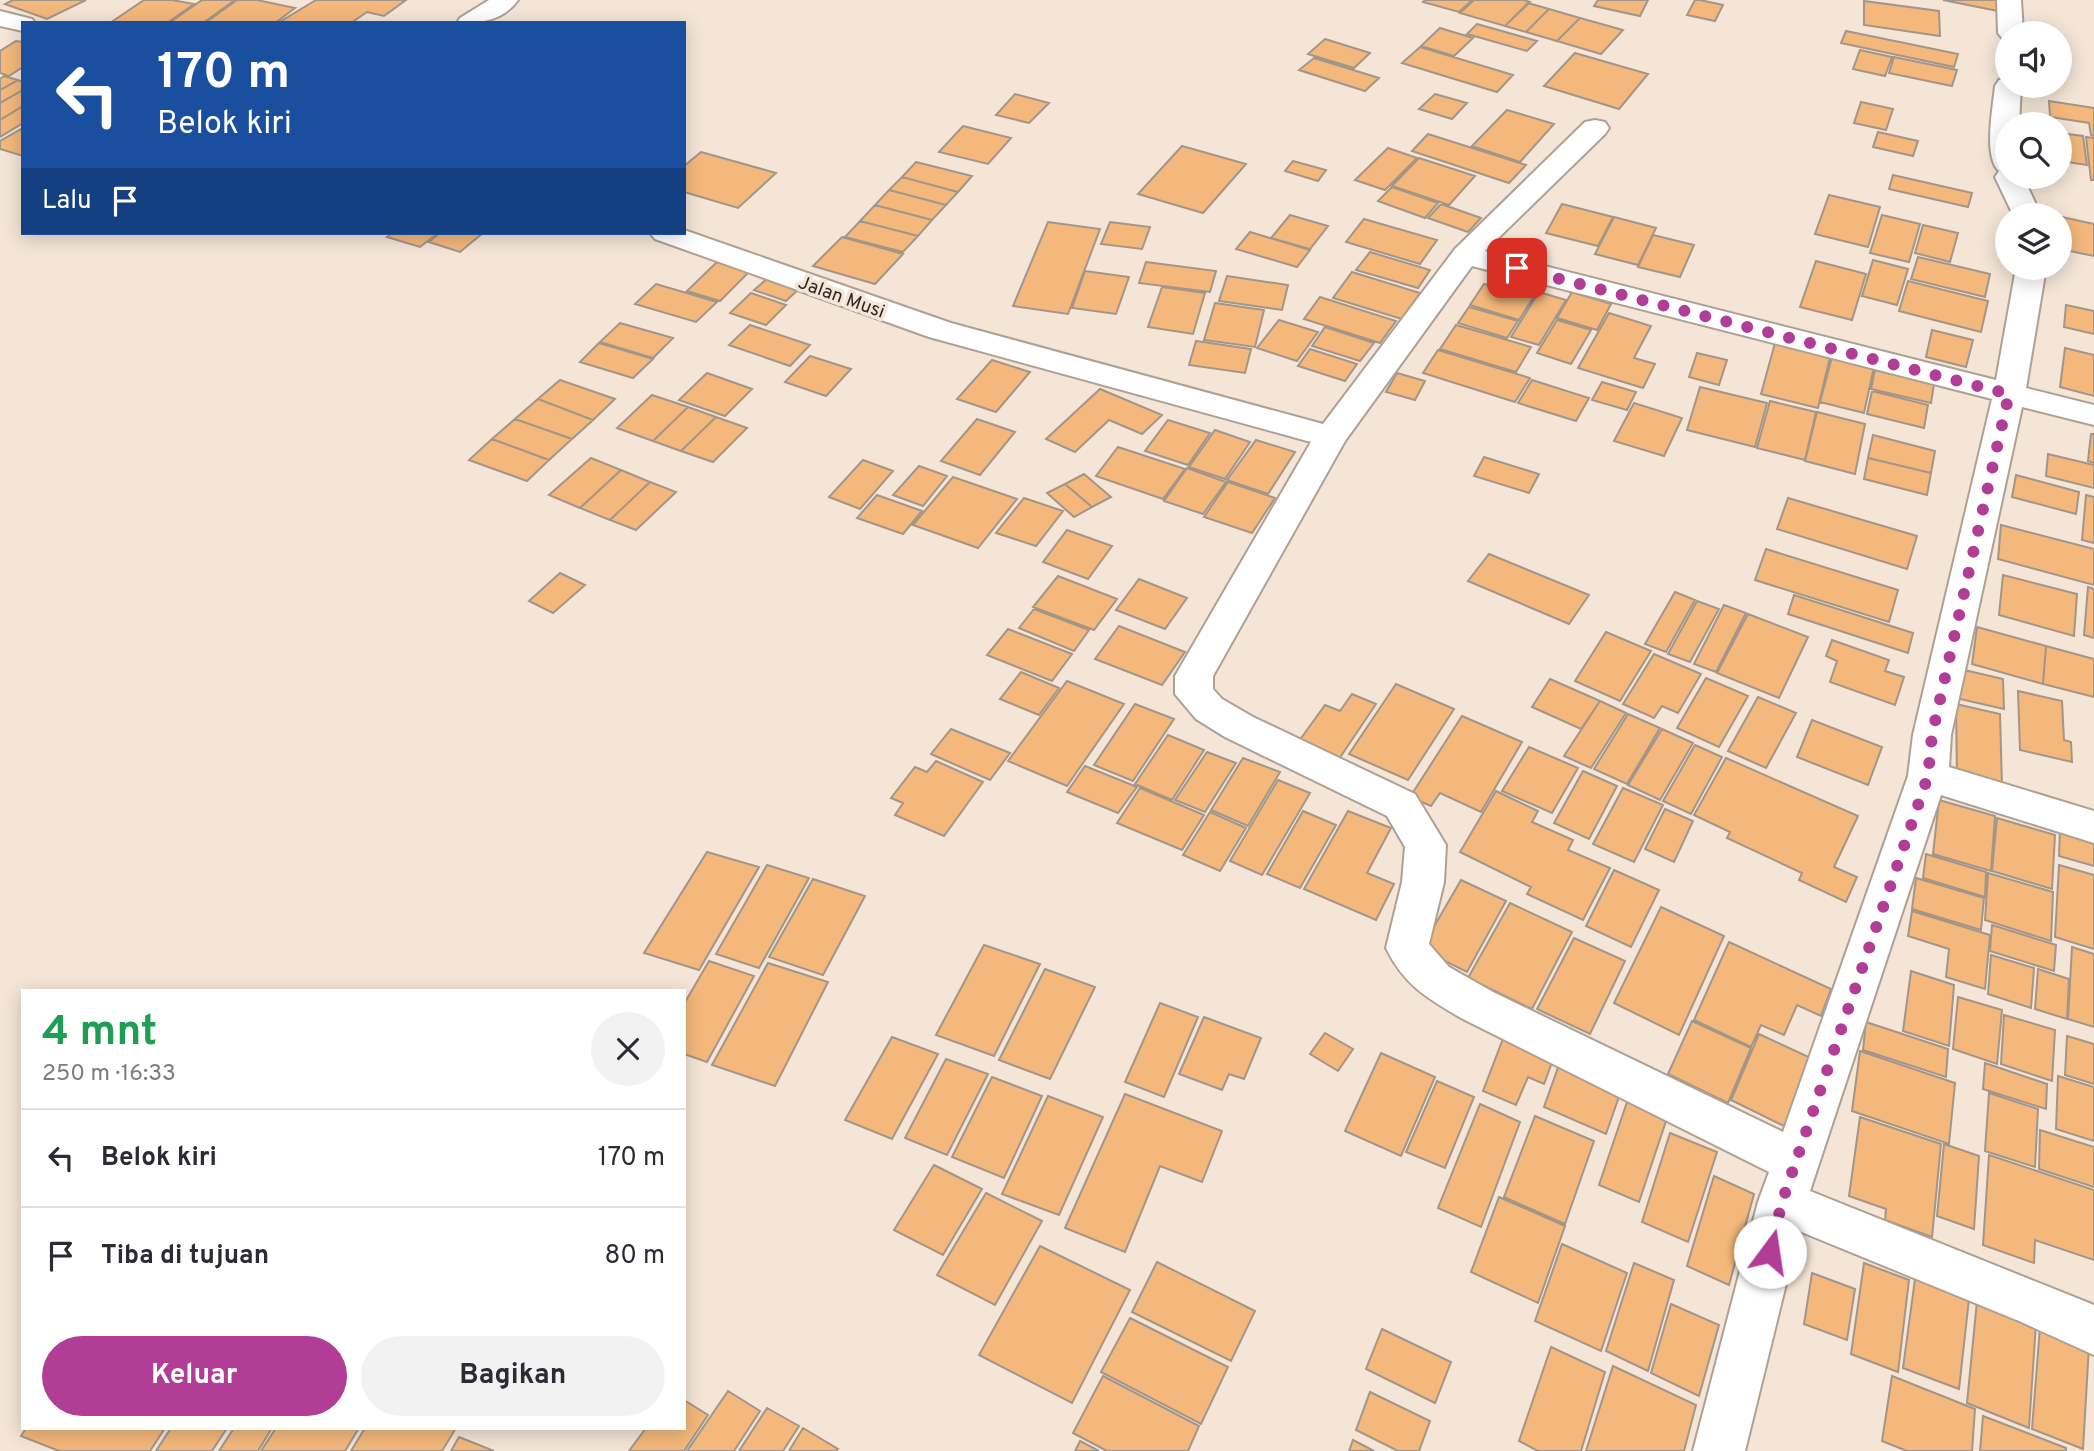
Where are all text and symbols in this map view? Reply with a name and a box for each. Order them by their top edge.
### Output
map controls [1995,21,2072,280]
button: sound [1995,21,2072,98]
text: 170 m [157,44,290,106]
icon: left [42,49,133,140]
text: Belok kiri [157,105,292,145]
button: search [1995,112,2072,189]
icon: arrive [106,182,144,220]
text: Lalu [42,185,92,218]
button: layers [1995,203,2072,280]
pin [1487,238,1547,298]
icon: arrive [1498,249,1536,287]
street label: Jalan Musi [795,271,888,325]
text: 4 mnt [42,1007,157,1060]
button: close [591,1012,665,1086]
text: 250 m · 16:33 [42,1060,176,1089]
icon: left [42,1139,80,1177]
text: Belok kiri [101,1142,217,1175]
text: 170 m [598,1142,665,1175]
position arrow [1733,1215,1807,1289]
icon: arrive [42,1237,80,1275]
text: Tiba di tujuan [101,1240,269,1273]
text: 80 m [605,1240,665,1273]
button: Keluar [42,1336,347,1416]
button: Bagikan [361,1336,665,1416]

